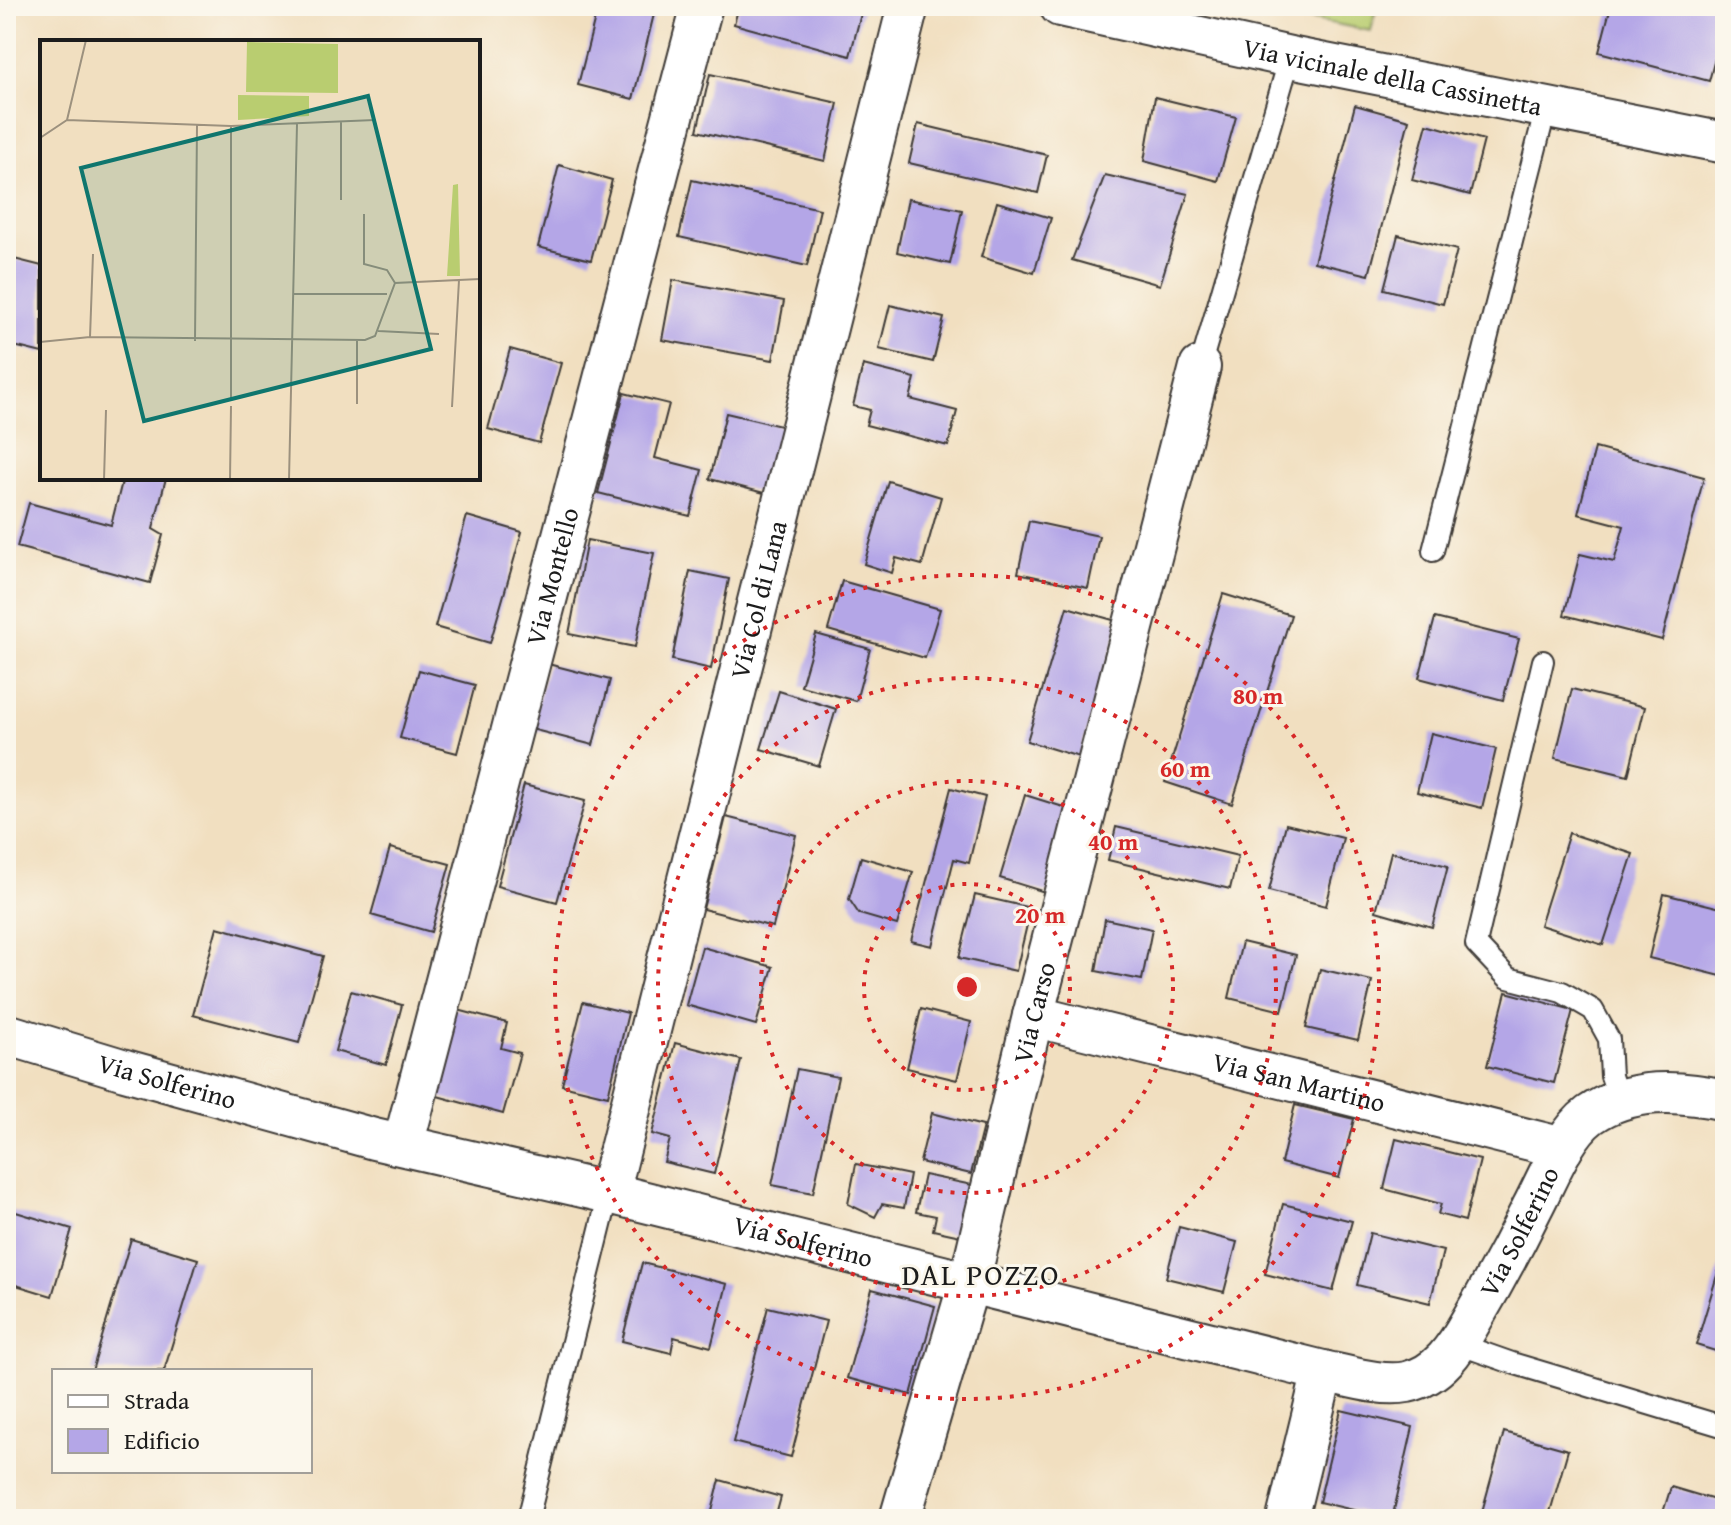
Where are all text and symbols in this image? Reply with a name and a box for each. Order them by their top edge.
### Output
street label: Via vicinale della Cassinetta [1239,27,1546,126]
inset map [40,40,480,480]
street label: Via Montello [515,503,589,649]
street label: Via Col di Lana [719,516,797,683]
text: 80 m [1233,678,1284,713]
text: 60 m [1160,751,1211,786]
text: 40 m [1088,824,1139,859]
text: 20 m [1015,897,1066,932]
street label: Via Carso [1002,958,1065,1067]
centre of rings [953,973,981,1001]
street label: Via San Martino [1209,1041,1389,1122]
street label: Via Solferino [93,1043,241,1119]
street label: Via Solferino [1469,1160,1569,1304]
street label: Via Solferino [730,1205,877,1277]
district label: DAL POZZO [901,1252,1061,1296]
legend [52,1369,312,1473]
text: Strada [124,1383,190,1418]
text: Edificio [124,1423,200,1458]

